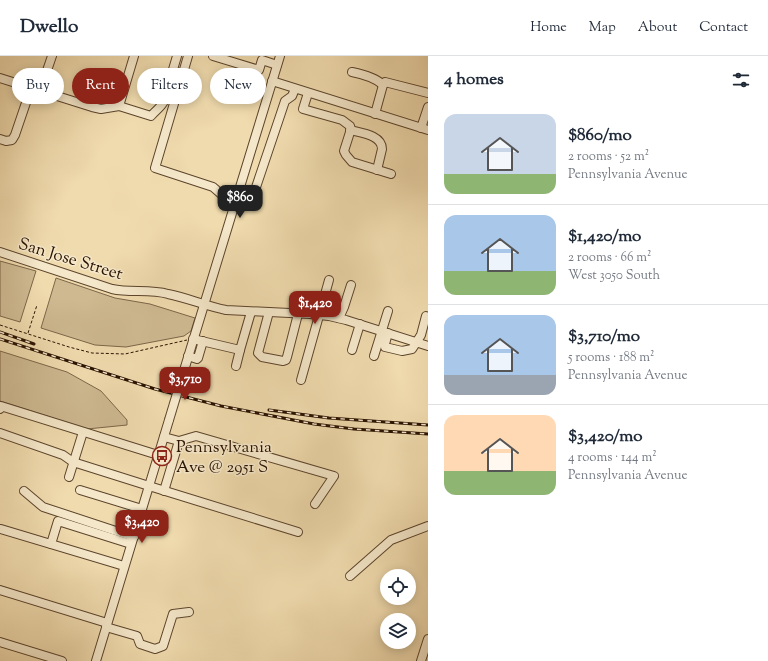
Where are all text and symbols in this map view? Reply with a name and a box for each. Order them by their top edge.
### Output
text: Dwello [20,14,78,41]
text: Home [530,18,567,38]
text: Map [589,18,616,38]
text: About [638,18,677,38]
text: Contact [699,18,748,38]
chip: Buy [12,68,64,104]
chip: Rent [72,68,129,104]
chip: Filters [137,68,202,104]
chip: New [210,68,266,104]
text: 4 homes [444,68,504,92]
icon: filters [730,69,752,91]
text: $860/mo [568,124,632,148]
icon: home [476,130,524,178]
text: 2 rooms · 52 m² [568,148,649,166]
text: Pennsylvania Avenue [568,166,688,184]
pin: $860 [216,185,264,219]
text: $860 [227,189,253,207]
text: $1,420/mo [568,225,641,249]
icon: home [476,231,524,279]
street label: San Jose Street [15,233,126,287]
text: 2 rooms · 66 m² [568,249,651,267]
text: West 3050 South [568,267,660,285]
pin: $1,420 [282,291,348,325]
text: $1,420 [298,295,332,313]
text: $3,710/mo [568,325,640,349]
icon: home [476,331,524,379]
text: 5 rooms · 188 m² [568,349,654,367]
pin: $3,710 [152,367,218,401]
text: Pennsylvania Avenue [568,367,688,385]
text: $3,710 [168,371,202,389]
text: $3,420/mo [568,425,642,449]
icon: home [476,431,524,479]
place label: Pennsylvania Ave @ 2951 S [176,436,272,480]
bus stop icon: Pennsylvania Ave @ 2951 S [151,445,173,467]
text: 4 rooms · 144 m² [568,449,657,467]
text: Pennsylvania Avenue [568,467,688,485]
pin: $3,420 [109,510,175,544]
text: $3,420 [125,514,159,532]
map controls [380,569,416,649]
button: locate [380,569,416,605]
button: layers [380,613,416,649]

